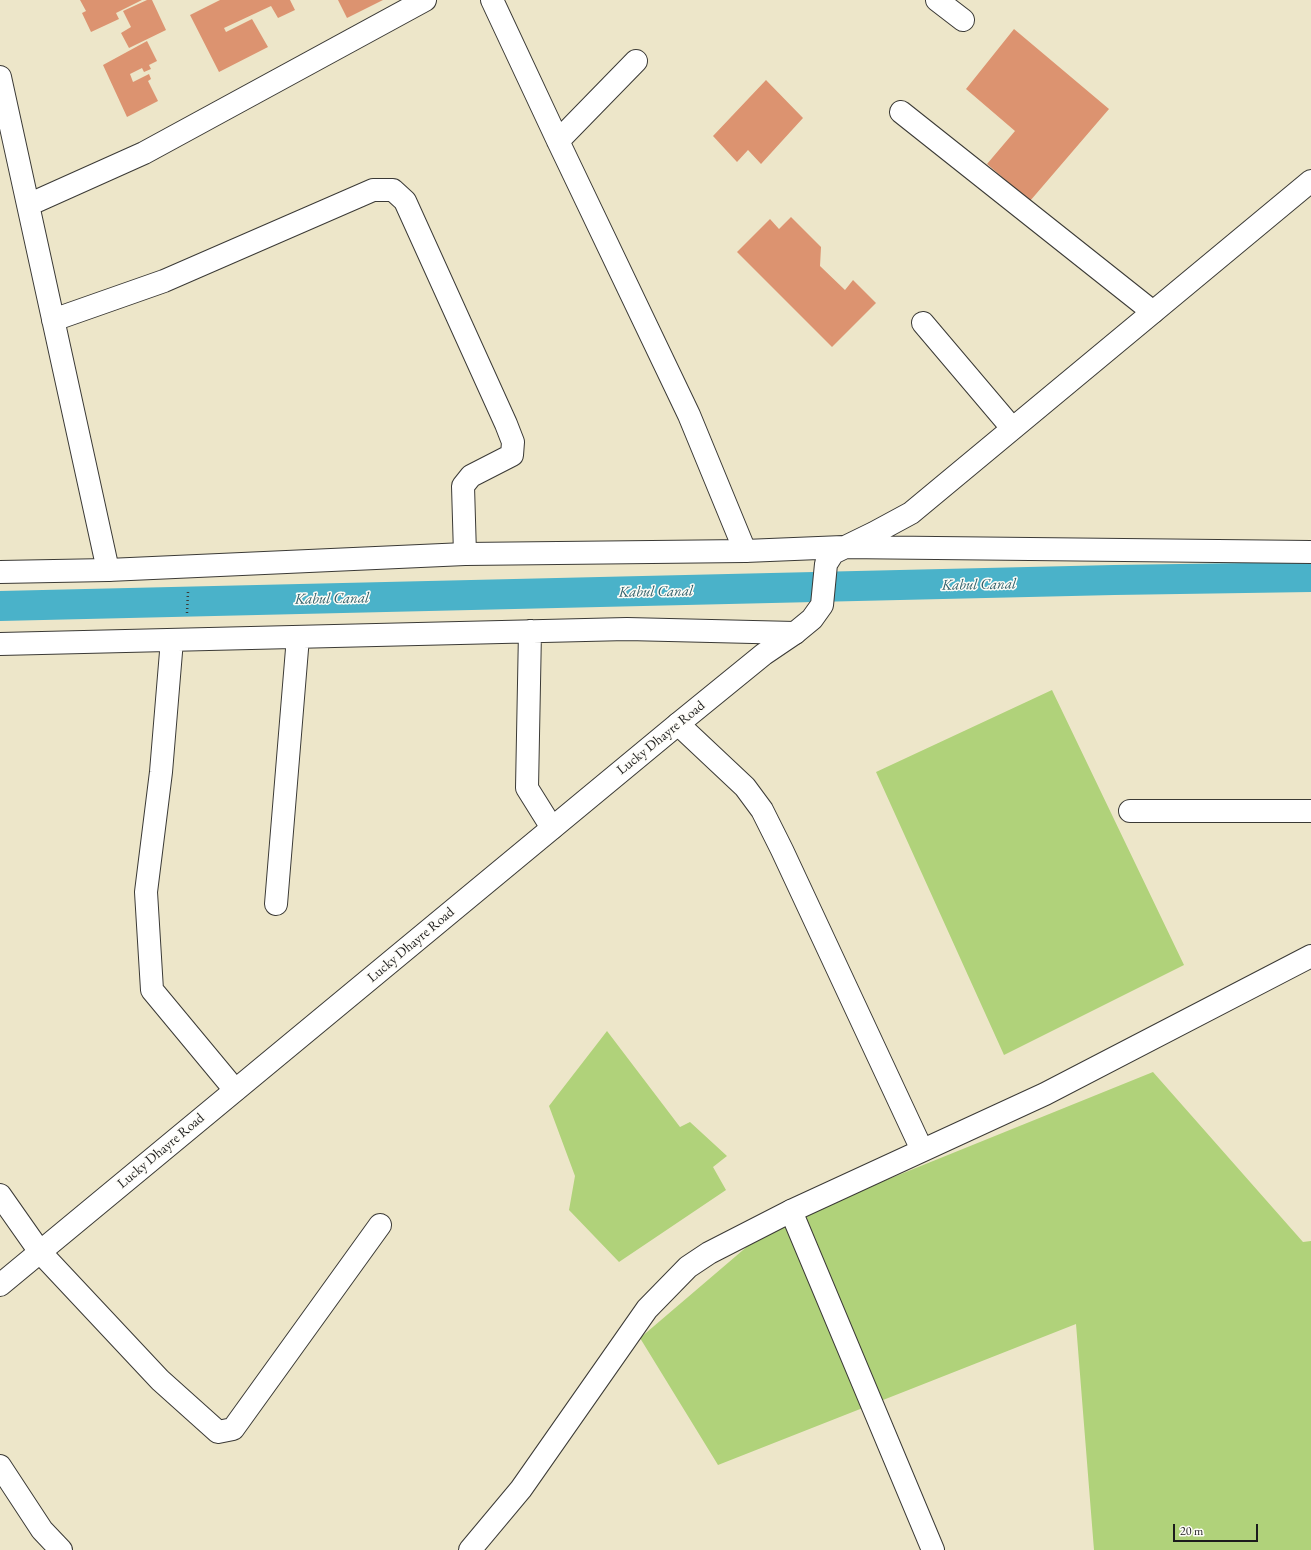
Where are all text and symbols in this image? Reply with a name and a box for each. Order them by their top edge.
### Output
water label: Kabul Canal [942,575,1016,595]
water label: Kabul Canal [619,582,693,602]
water label: Kabul Canal [295,589,369,609]
street label: Lucky Dhayre Road [614,697,708,779]
street label: Lucky Dhayre Road [364,904,458,986]
street label: Lucky Dhayre Road [114,1110,208,1192]
scale bar [1175,1516,1260,1542]
text: 20 m [1180,1523,1203,1539]

